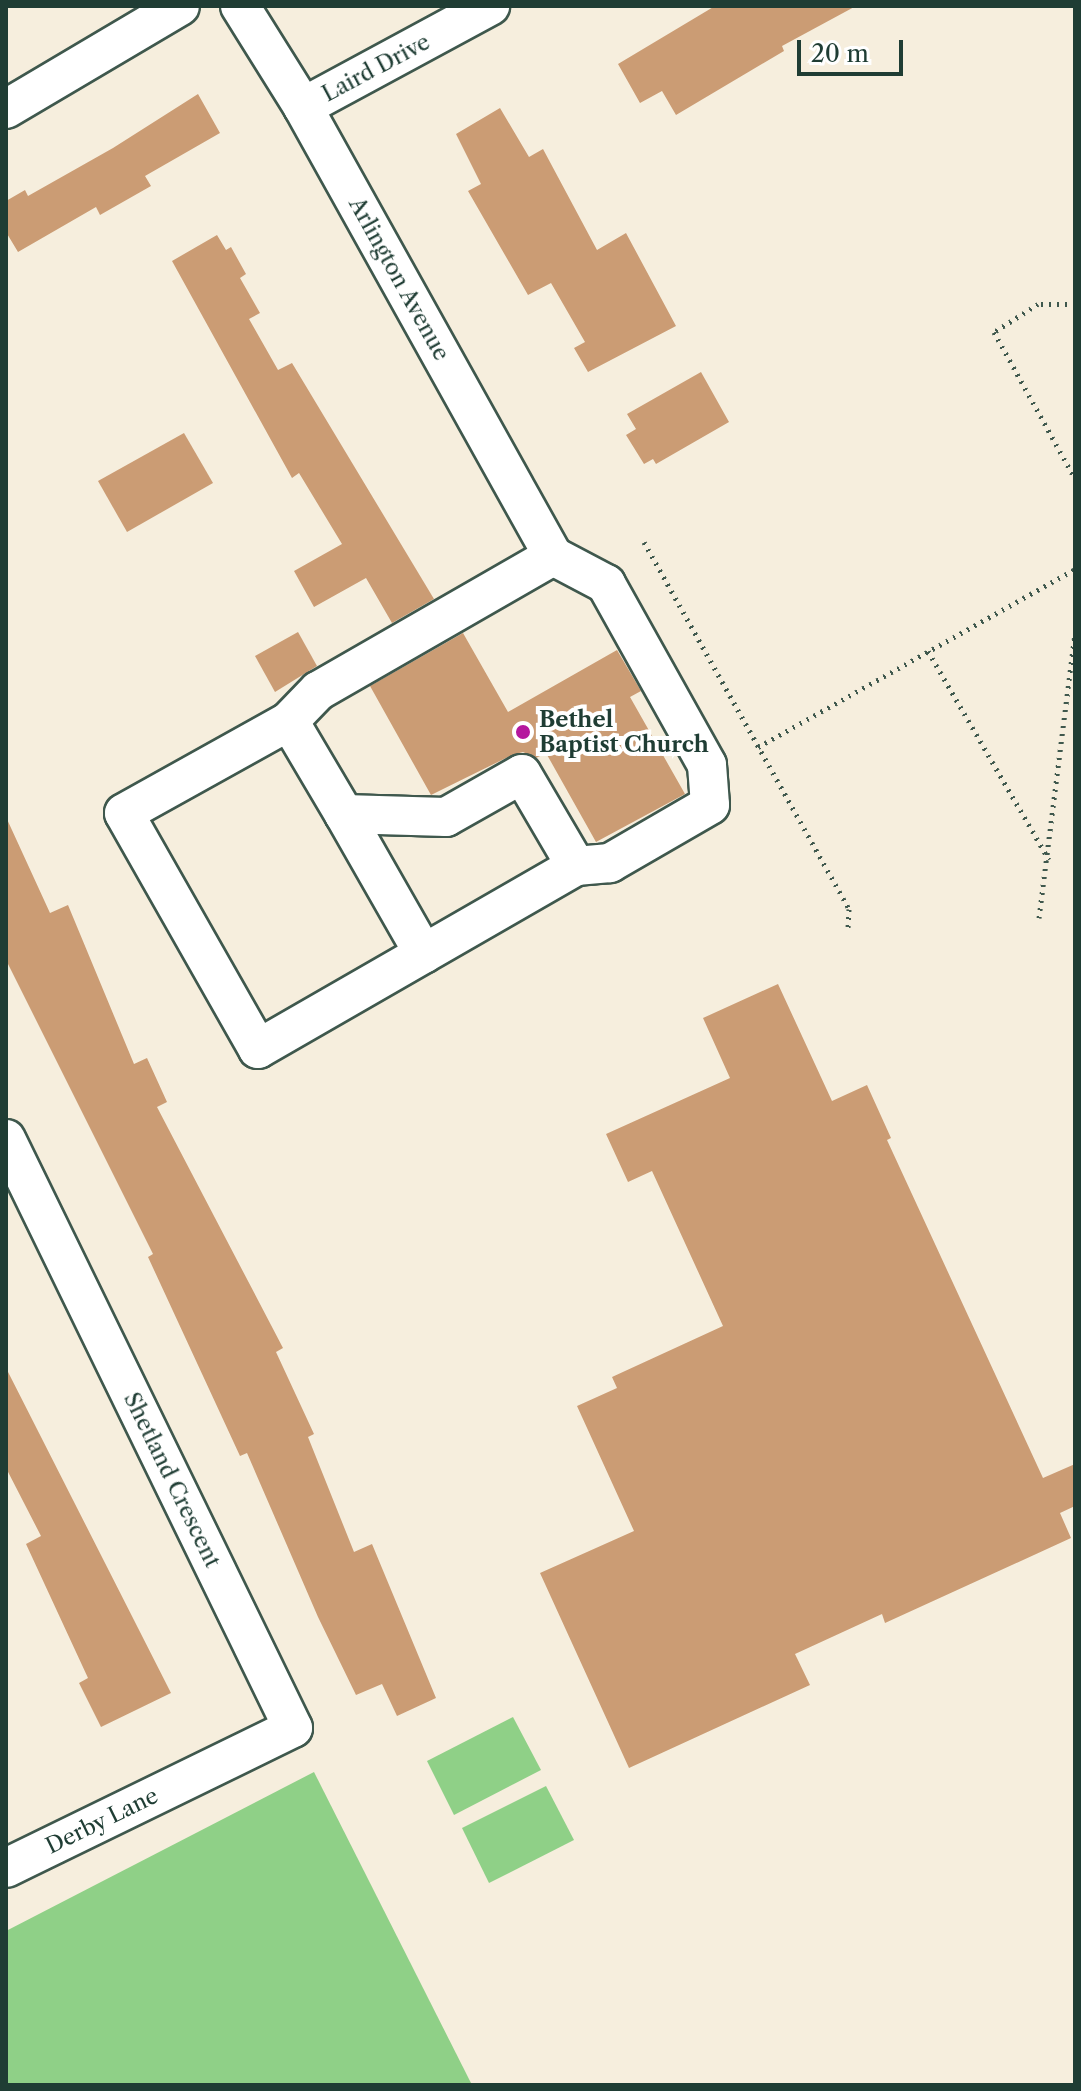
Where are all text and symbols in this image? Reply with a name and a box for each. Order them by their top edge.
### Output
scale bar [801,24,907,74]
street label: Laird Drive [318,29,434,107]
text: 20 m [811,39,869,68]
street label: Arlington Avenue [343,192,455,366]
place label: Bethel Baptist Church [539,706,709,758]
marker: Bethel Baptist Church [514,723,532,741]
street label: Shetland Crescent [118,1388,226,1572]
street label: Derby Lane [41,1782,163,1860]

